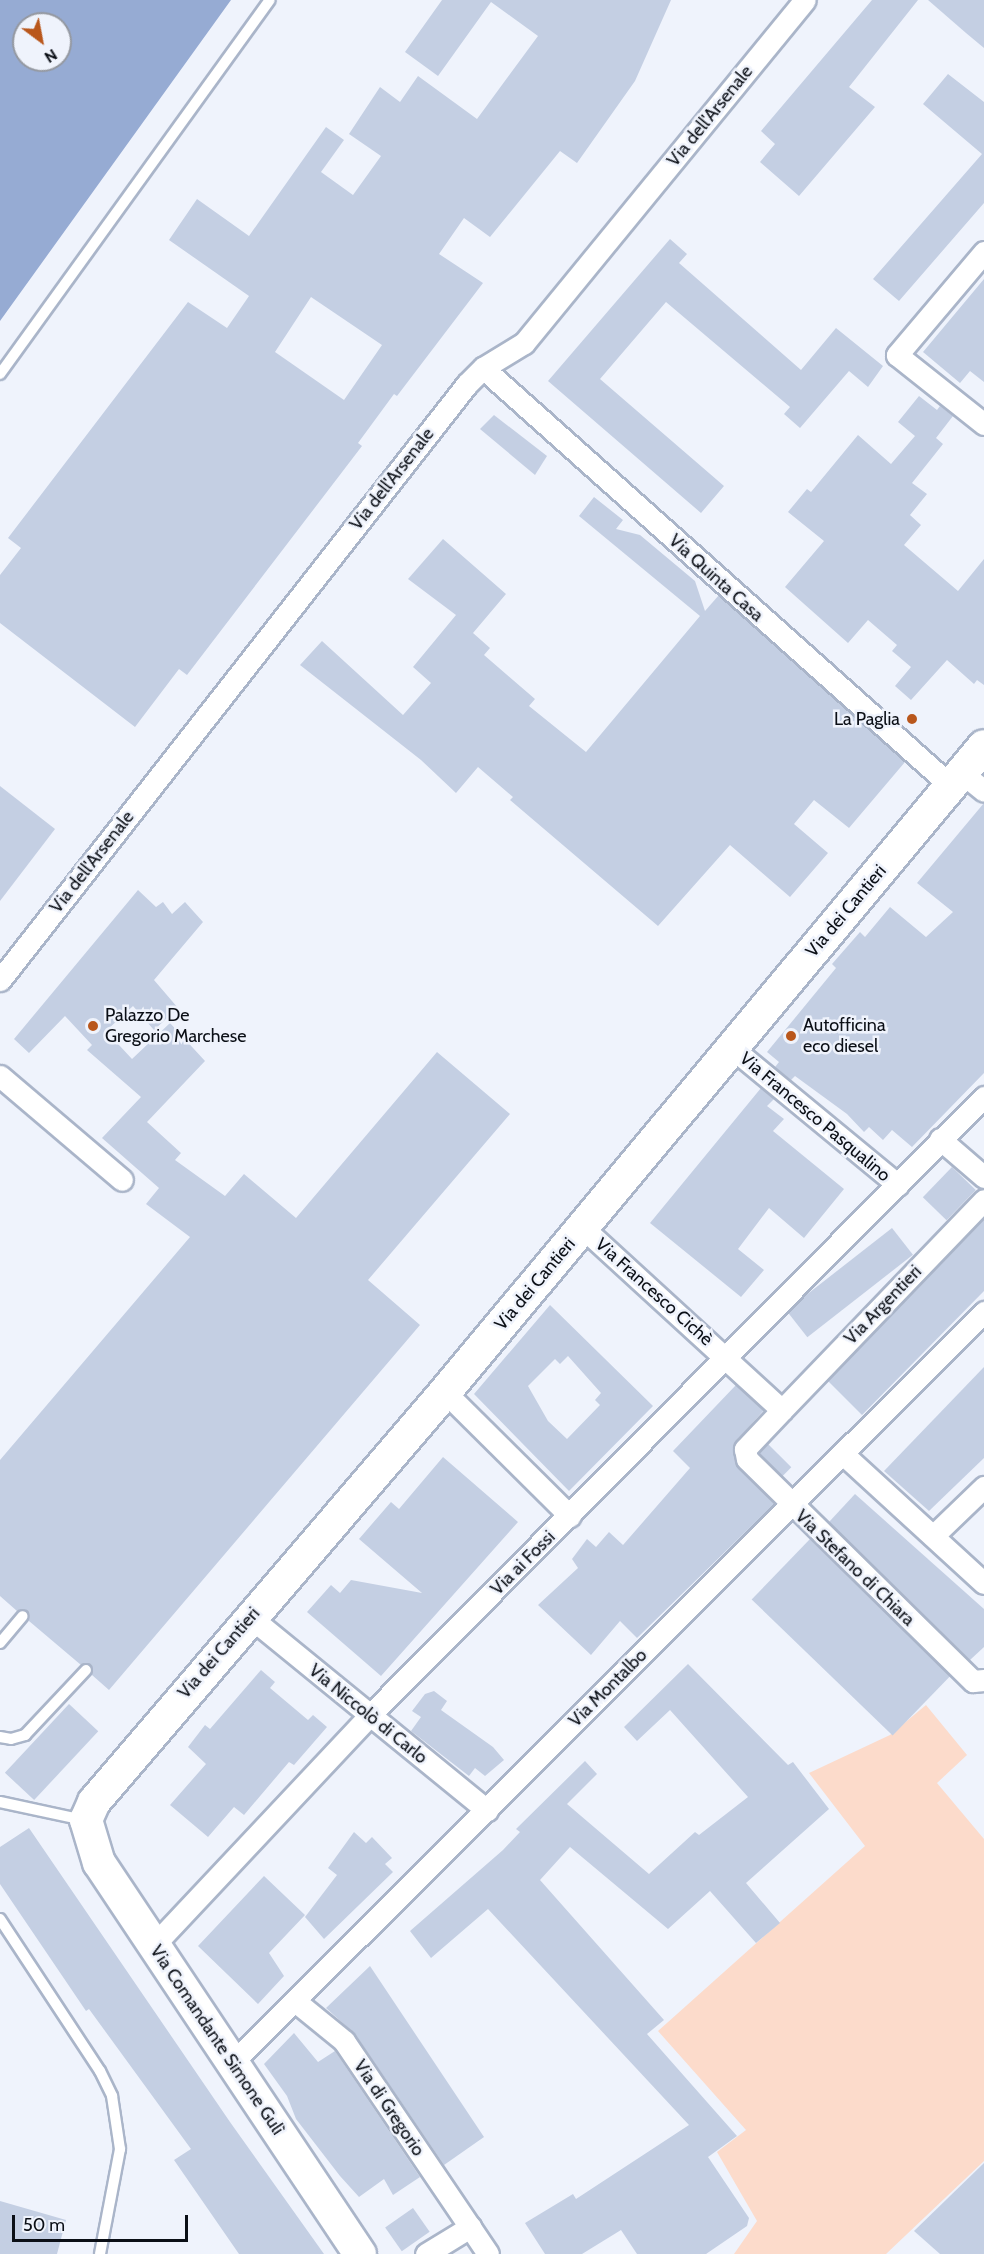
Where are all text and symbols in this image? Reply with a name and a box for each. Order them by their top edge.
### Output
north arrow [12,12,72,72]
text: N [41,45,61,67]
street label: Via dell'Arsenale [663,61,757,171]
street label: Via dell'Arsenale [345,424,439,534]
street label: Via Quinta Casa [664,530,768,626]
place label: La Paglia [834,708,900,730]
marker: La Paglia [905,712,919,726]
street label: Via dell'Arsenale [45,807,139,917]
street label: Via dei Cantieri [801,861,891,961]
place label: Palazzo De Gregorio Marchese [105,1005,246,1048]
place label: Autofficina eco diesel [803,1015,886,1058]
marker: Palazzo De Gregorio Marchese [86,1019,100,1033]
marker: Autofficina eco diesel [784,1029,798,1043]
street label: Via Francesco Pasqualino [735,1048,895,1186]
street label: Via dei Cantieri [490,1234,580,1334]
street label: Via Francesco Cichè [591,1234,717,1350]
street label: Via Argentieri [840,1261,926,1349]
street label: Via Stefano di Chiara [791,1505,919,1631]
street label: Via ai Fossi [486,1526,560,1600]
street label: Via dei Cantieri [174,1603,264,1703]
street label: Via Montalbo [565,1645,651,1731]
street label: Via Niccolò di Carlo [304,1660,432,1768]
street label: Via Comandante Simone Gulì [145,1941,289,2139]
street label: Via di Gregorio [349,2056,429,2160]
scale bar [15,2203,190,2241]
text: 50 m [23,2214,65,2236]

